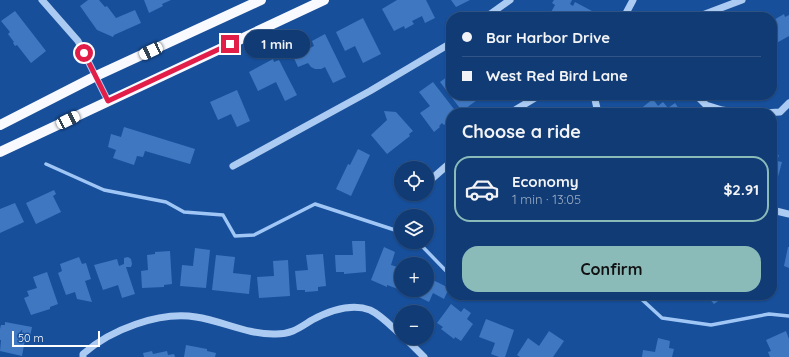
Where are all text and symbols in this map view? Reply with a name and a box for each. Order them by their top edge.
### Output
text: Bar Harbor Drive [486,28,610,47]
callout: 1 min [244,30,310,58]
route end [221,35,239,53]
text: 1 min [261,36,293,52]
car [138,40,164,62]
route start [75,44,93,62]
text: West Red Bird Lane [486,66,628,85]
car [55,109,81,131]
text: Choose a ride [462,120,581,143]
map controls [394,161,434,345]
button: locate [394,161,434,201]
icon: car [464,171,500,207]
text: Economy [512,172,579,191]
text: $2.91 [723,180,759,199]
text: 1 min · 13:05 [512,191,581,207]
button: layers [394,209,434,249]
button: Confirm [462,246,761,292]
button: + [394,257,434,297]
button: − [394,305,434,345]
scale bar [12,329,100,348]
text: 50 m [18,331,44,345]

